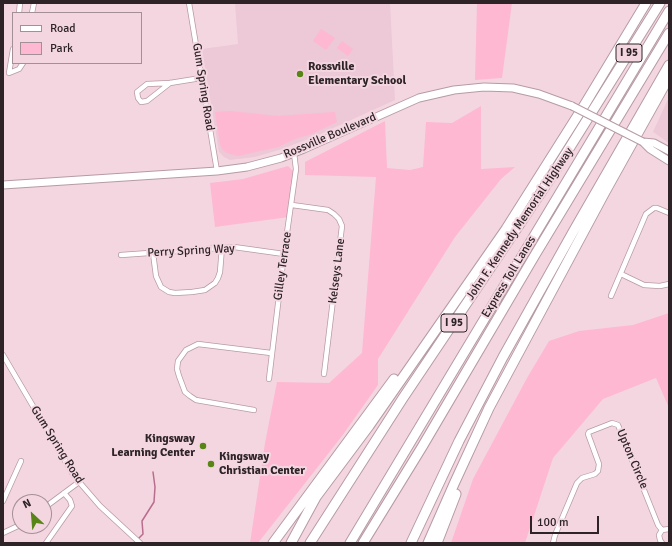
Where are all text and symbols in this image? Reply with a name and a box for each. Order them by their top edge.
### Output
legend [12,12,142,64]
text: Road [50,21,76,36]
text: Park [50,41,73,56]
street label: Gum Spring Road [189,42,217,132]
road number: I 95 [616,44,642,62]
place label: Rossville Elementary School [308,60,406,88]
marker: Rossville Elementary School [295,69,305,79]
street label: Rossville Boulevard [281,110,379,162]
street label: John F. Kennedy Memorial Highway [464,145,576,303]
street label: Gilley Terrace [271,231,295,301]
street label: Express Toll Lanes [479,234,539,320]
street label: Kelseys Lane [326,237,348,305]
street label: Perry Spring Way [147,242,235,260]
road number: I 95 [441,314,467,332]
street label: Gum Spring Road [27,404,87,486]
street label: Upton Circle [613,427,651,491]
place label: Kingsway Learning Center [111,432,195,460]
marker: Kingsway Learning Center [198,441,208,451]
place label: Kingsway Christian Center [219,450,305,478]
marker: Kingsway Christian Center [206,459,216,469]
north arrow [12,494,52,534]
text: N [21,496,33,511]
scale bar [532,508,601,534]
text: 100 m [537,515,569,530]

